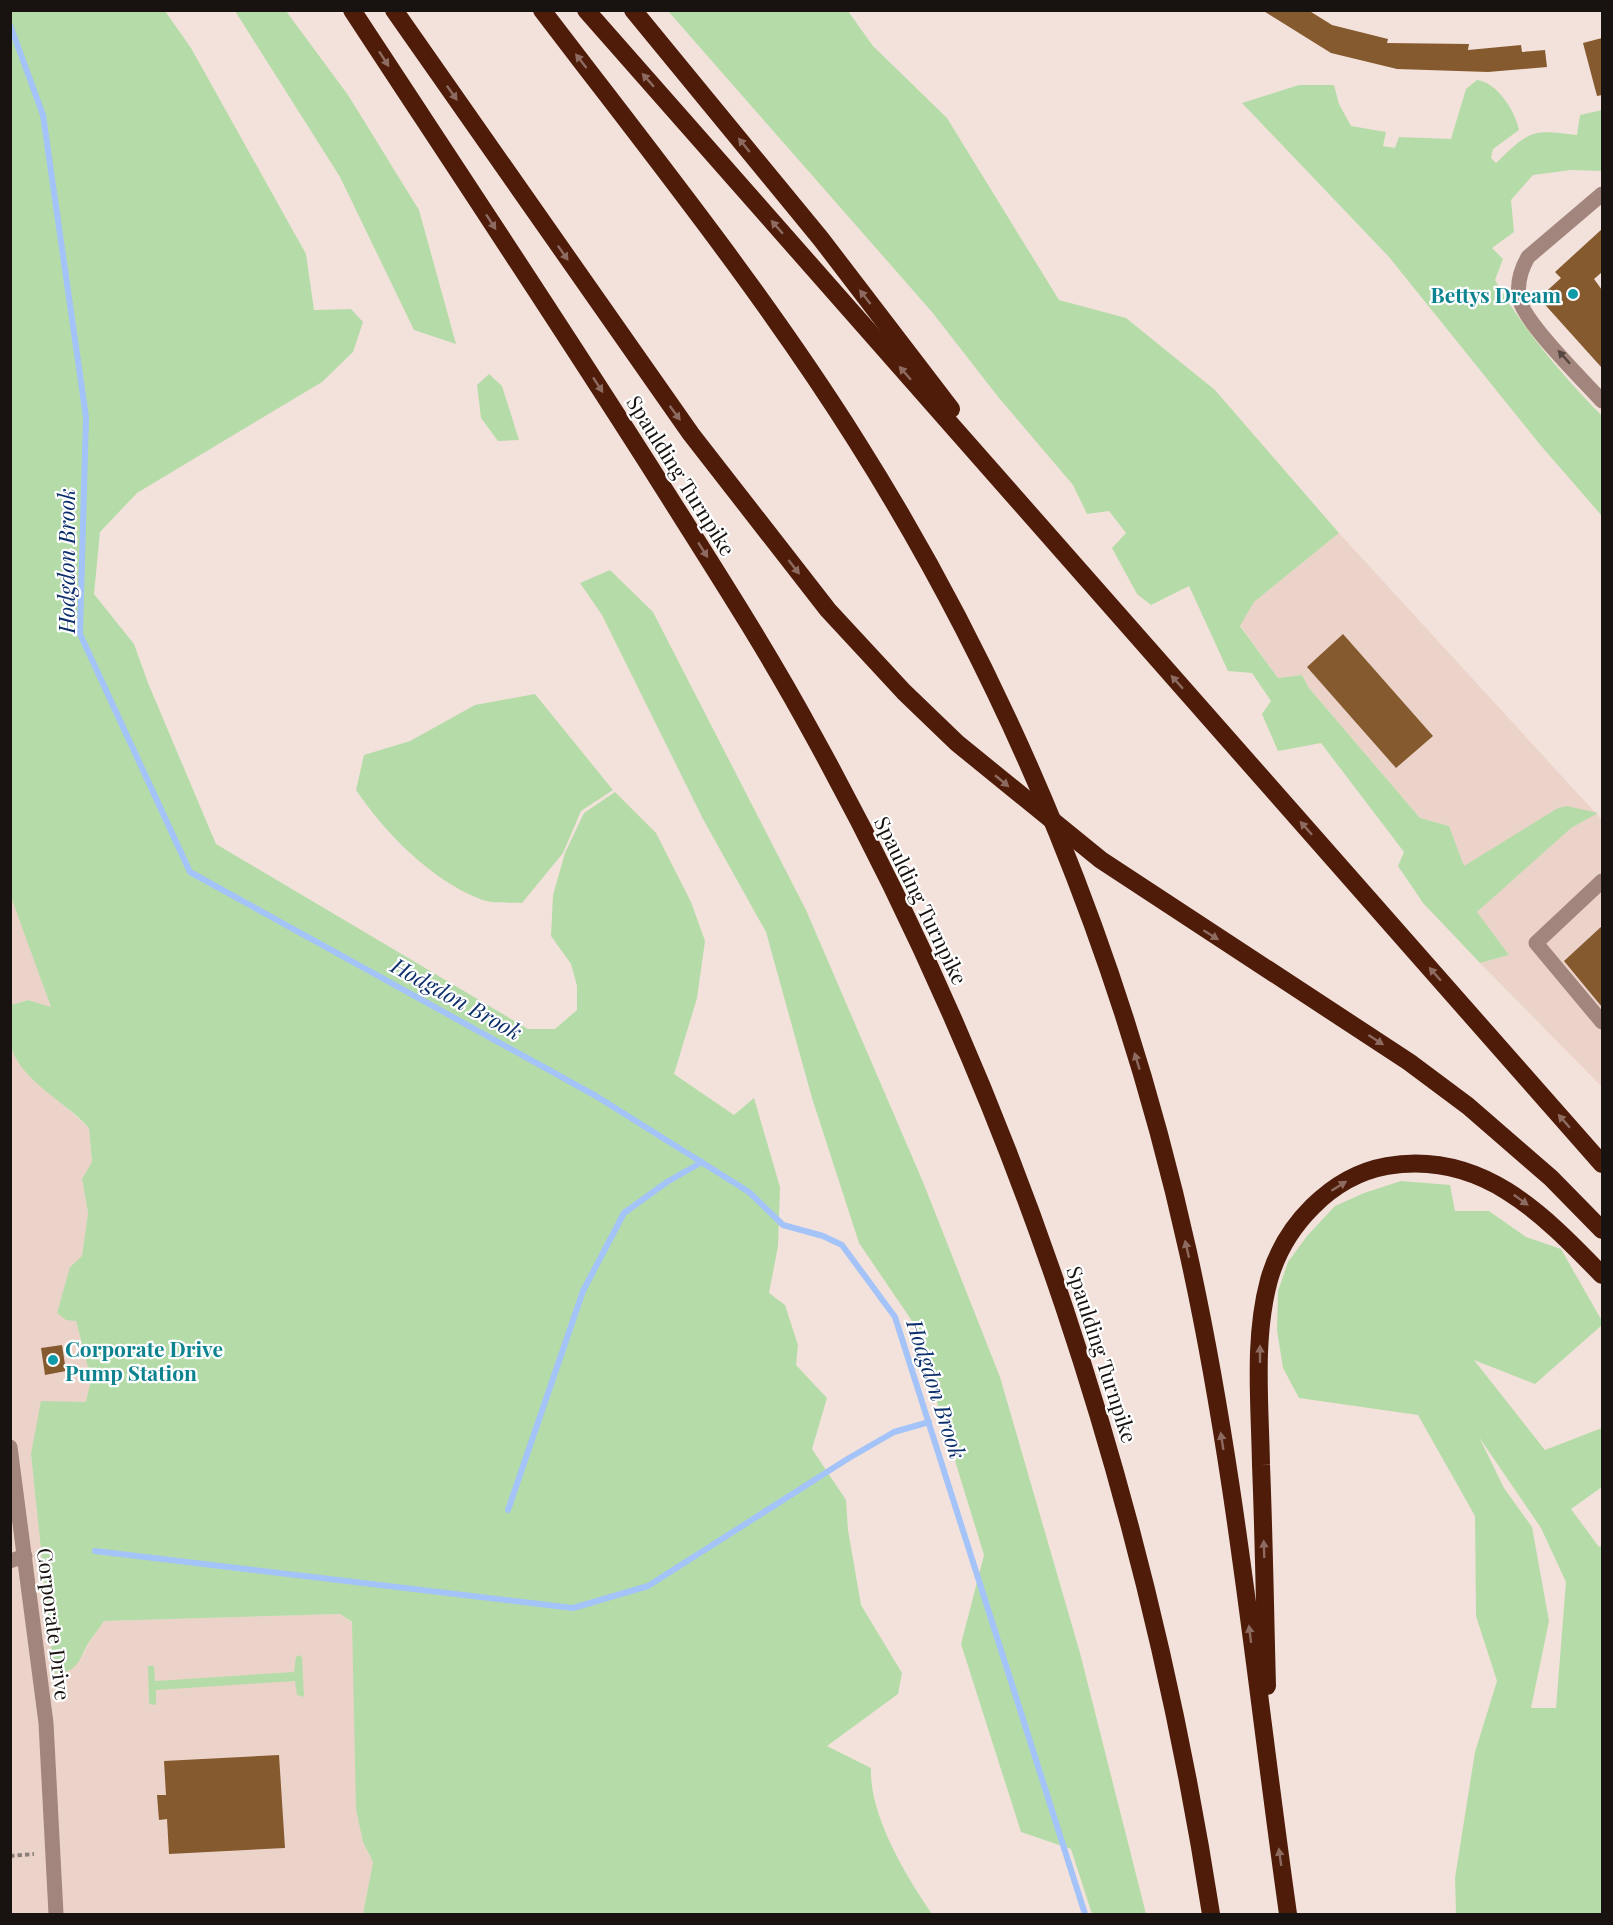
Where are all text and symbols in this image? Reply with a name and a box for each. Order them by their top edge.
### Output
one-way arrow [378,51,390,67]
one-way arrow [576,54,588,69]
one-way arrow [642,73,655,88]
one-way arrow [446,85,457,101]
one-way arrow [737,137,750,153]
one-way arrow [486,214,497,230]
one-way arrow [770,219,783,235]
one-way arrow [557,245,568,261]
place label: Bettys Dream [1431,280,1561,308]
marker: Bettys Dream [1566,287,1580,301]
one-way arrow [860,290,872,305]
one-way arrow [1558,350,1571,365]
one-way arrow [899,366,912,381]
one-way arrow [592,377,603,393]
street label: Spaulding Turnpike [621,390,743,560]
one-way arrow [669,404,681,420]
water label: Hodgdon Brook [51,488,81,635]
one-way arrow [697,541,708,558]
one-way arrow [788,559,801,575]
one-way arrow [1171,675,1184,690]
one-way arrow [994,774,1009,787]
street label: Spaulding Turnpike [869,811,975,989]
one-way arrow [1300,821,1313,836]
one-way arrow [1203,929,1219,940]
water label: Hodgdon Brook [385,949,528,1046]
one-way arrow [1429,967,1442,982]
one-way arrow [1367,1034,1383,1046]
one-way arrow [1132,1052,1141,1070]
one-way arrow [1557,1113,1571,1128]
one-way arrow [1331,1180,1348,1191]
one-way arrow [1513,1194,1529,1206]
one-way arrow [1182,1239,1191,1258]
street label: Spaulding Turnpike [1061,1262,1145,1446]
water label: Hodgdon Brook [900,1314,974,1463]
place label: Corporate Drive Pump Station [65,1334,223,1386]
one-way arrow [1255,1344,1265,1363]
marker: Corporate Drive Pump Station [46,1353,60,1367]
one-way arrow [1217,1431,1226,1450]
one-way arrow [1259,1539,1269,1558]
street label: Corporate Drive [32,1546,78,1702]
one-way arrow [1245,1624,1254,1643]
one-way arrow [1275,1847,1284,1866]

